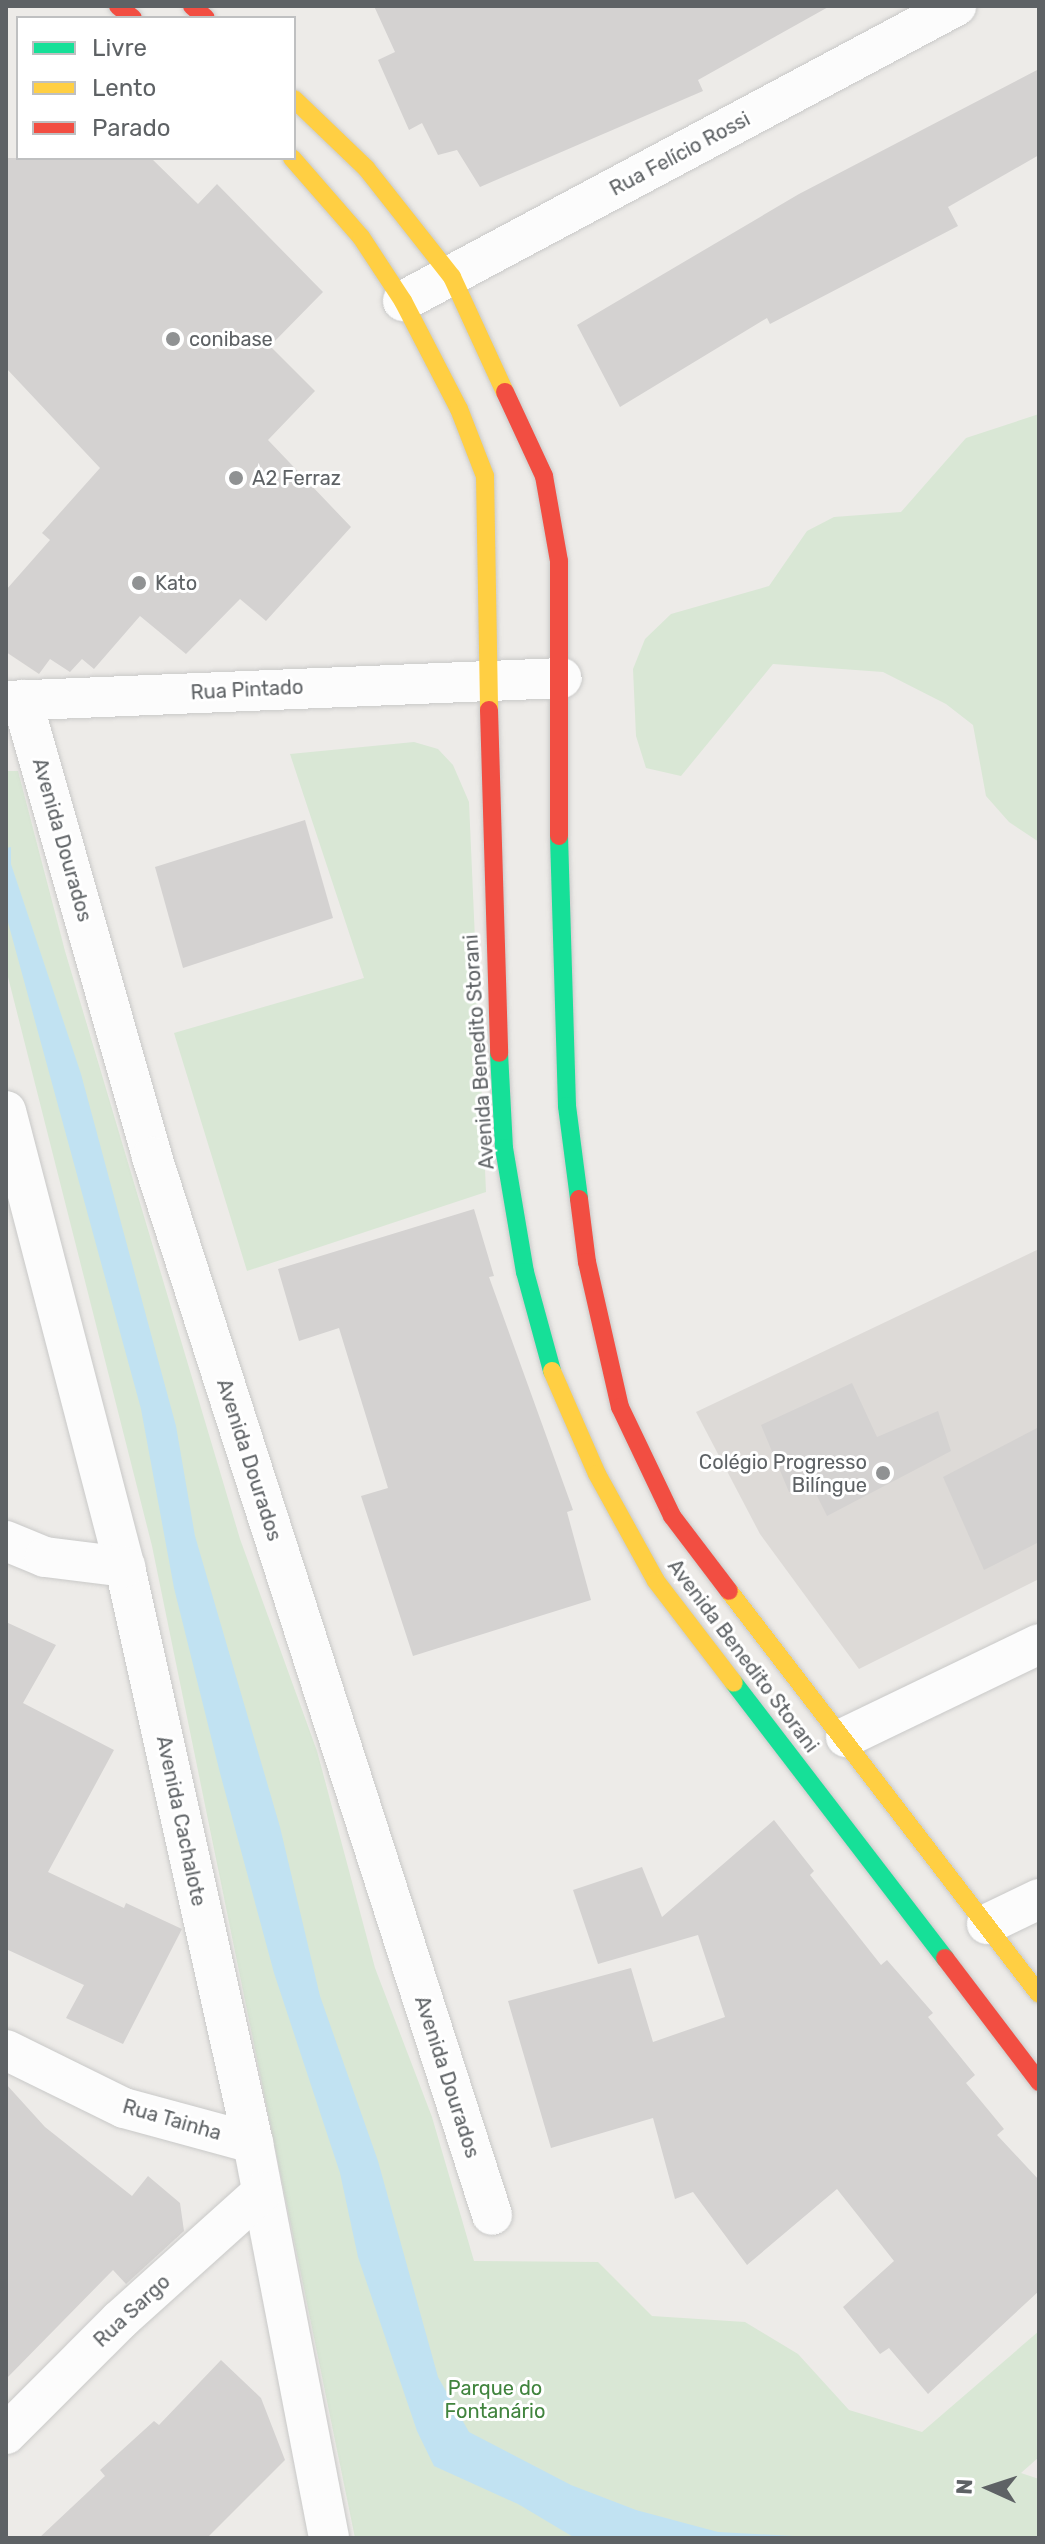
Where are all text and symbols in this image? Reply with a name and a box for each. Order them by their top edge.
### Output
legend [16,16,296,160]
text: Livre [92,34,147,62]
text: Lento [92,74,156,102]
street label: Rua Felício Rossi [606,107,754,201]
text: Parado [92,114,171,142]
place label: conibase [189,327,273,351]
marker: conibase [164,330,182,348]
place label: A2 Ferraz [252,466,341,490]
marker: A2 Ferraz [227,469,245,487]
place label: Kato [155,571,197,595]
marker: Kato [130,574,148,592]
street label: Rua Pintado [190,675,304,705]
street label: Avenida Dourados [27,756,97,924]
street label: Avenida Benedito Storani [459,934,499,1170]
street label: Avenida Dourados [211,1376,287,1544]
place label: Colégio Progresso Bilíngue [699,1450,867,1497]
marker: Colégio Progresso Bilíngue [874,1464,892,1482]
street label: Avenida Benedito Storani [663,1555,823,1757]
street label: Avenida Cachalote [151,1734,211,1908]
street label: Avenida Dourados [409,1993,485,2161]
street label: Rua Tainha [120,2094,224,2146]
street label: Rua Sargo [89,2270,175,2352]
park label: Parque do Fontanário [445,2376,545,2423]
north arrow [949,2448,1029,2528]
text: N [951,2478,978,2495]

